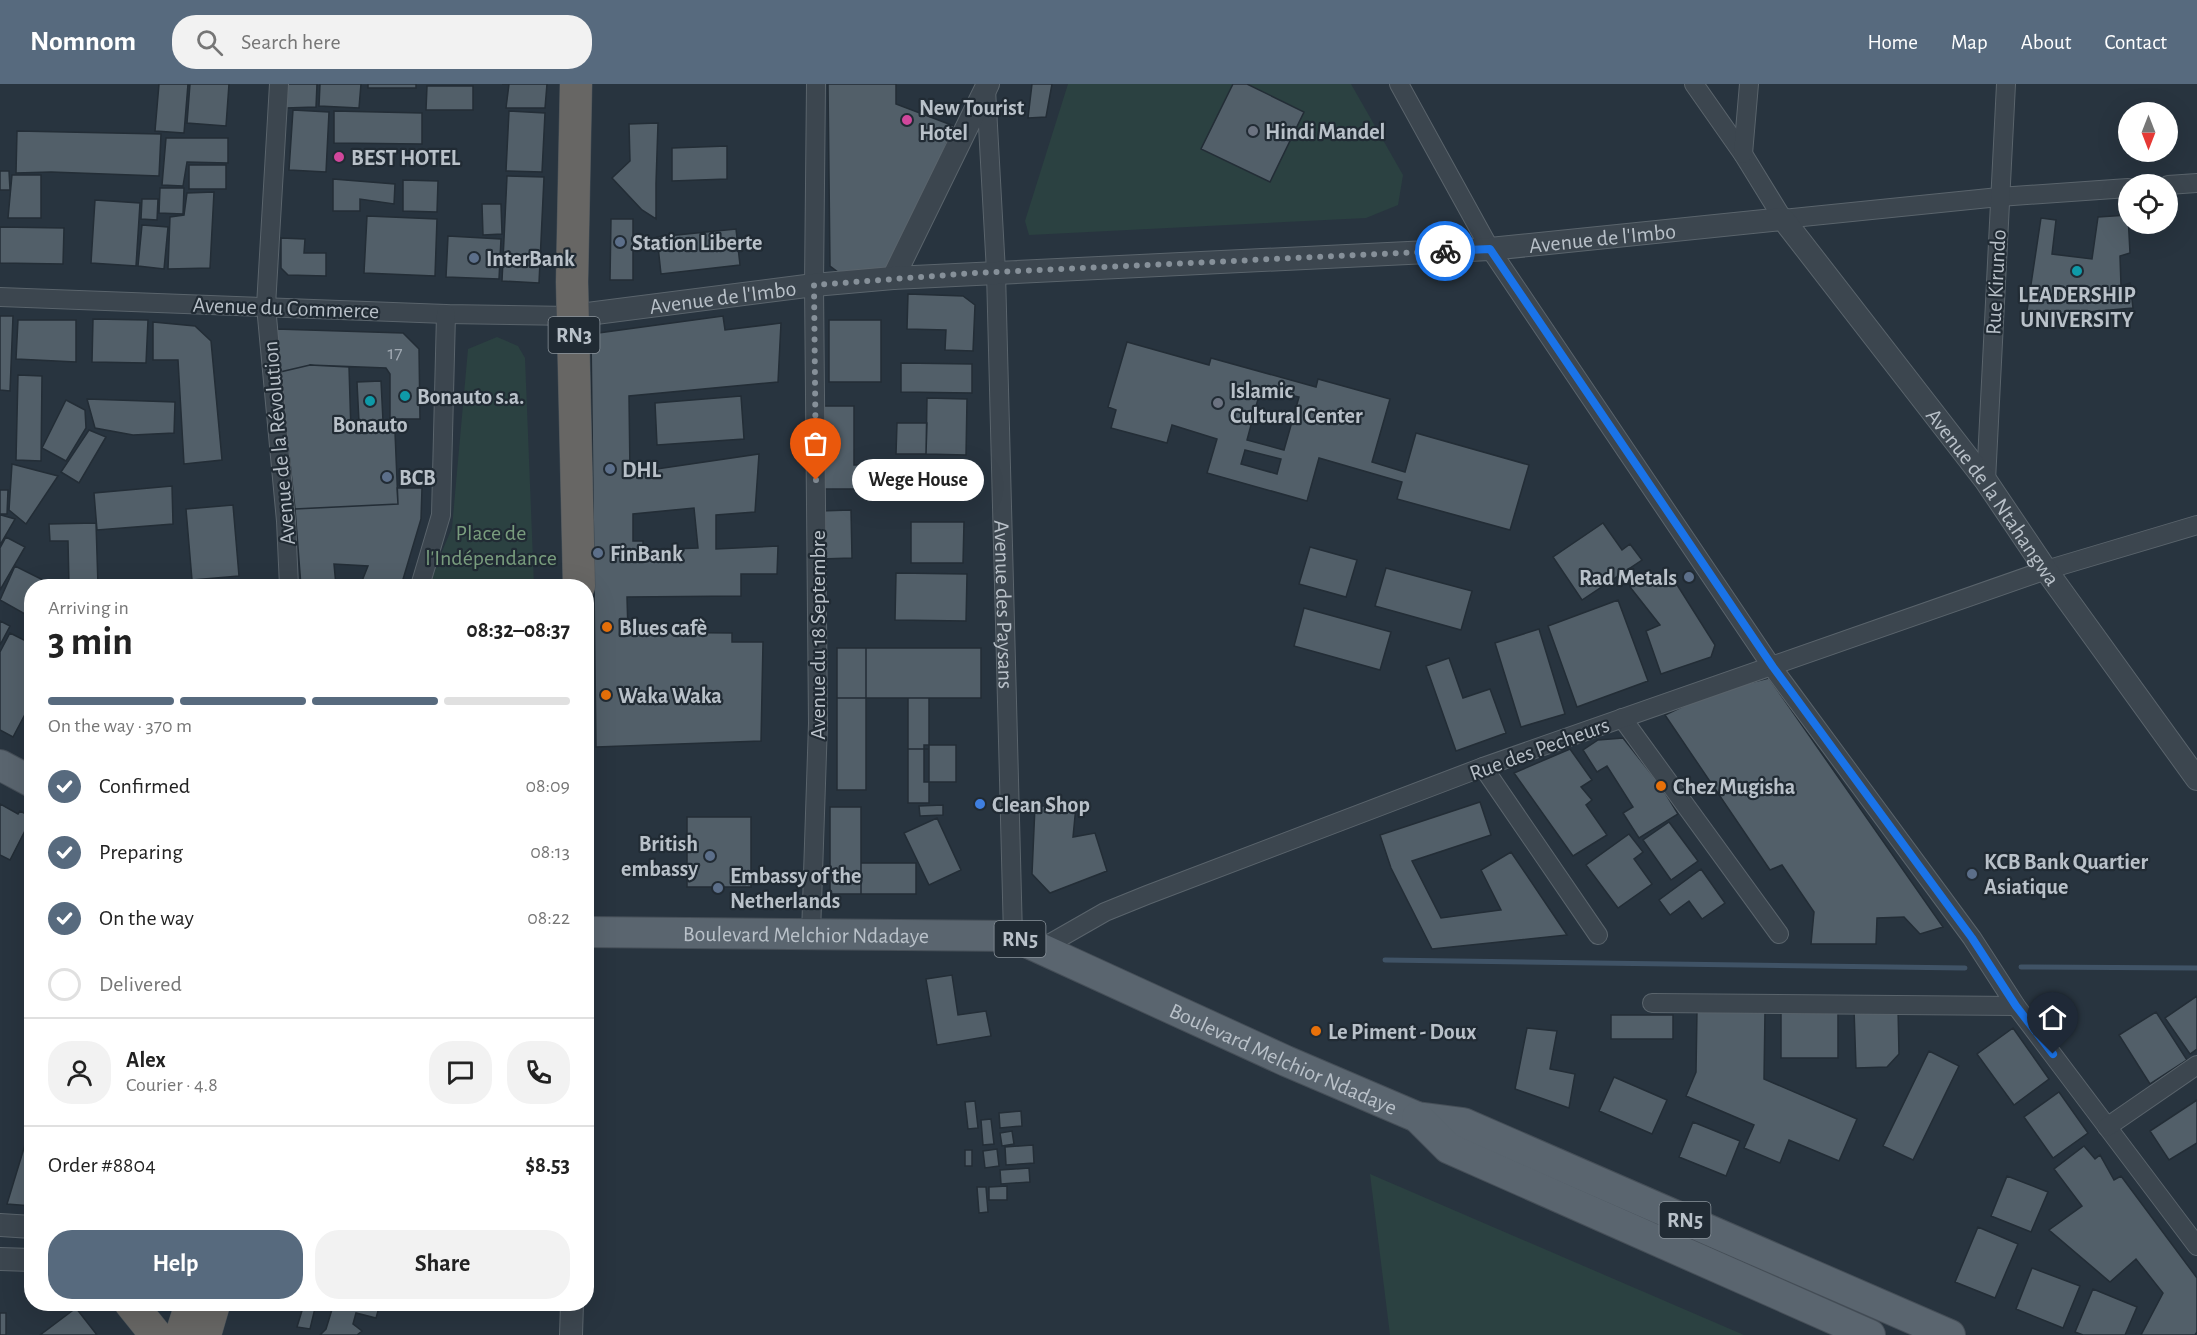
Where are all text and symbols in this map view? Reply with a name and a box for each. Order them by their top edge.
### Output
search box [172,15,592,69]
icon: search [193,26,226,59]
text: Nomnom [30,28,136,56]
text: Search here [241,31,341,53]
text: Home [1867,32,1918,53]
text: Map [1951,32,1988,53]
text: About [2021,32,2071,53]
text: Contact [2104,32,2167,53]
place label: New Tourist Hotel [919,97,1025,144]
north arrow [2118,102,2178,162]
map controls [2118,102,2178,234]
marker: New Tourist Hotel [900,113,914,127]
place label: Hindi Mandel [1265,121,1385,143]
marker: Hindi Mandel [1246,124,1260,138]
place label: BEST HOTEL [351,147,461,169]
marker: BEST HOTEL [332,150,346,164]
button: locate [2118,174,2178,234]
street label: Avenue de l'Imbo [1528,220,1677,257]
courier [1415,221,1475,281]
street label: Rue Kirundo [1982,229,2010,335]
place label: Station Liberte [632,232,762,254]
marker: Station Liberte [613,235,627,249]
icon: bike [1429,235,1462,268]
place label: InterBank [486,248,575,270]
marker: InterBank [467,251,481,265]
marker: LEADERSHIP UNIVERSITY [2070,264,2084,278]
street label: Avenue de l'Imbo [648,277,797,318]
place label: LEADERSHIP UNIVERSITY [2018,284,2136,331]
street label: Avenue du Commerce [192,294,380,322]
road number: RN3 [548,317,600,353]
street label: Avenue de la Révolution [259,340,299,546]
house number: 17 [387,343,403,363]
place label: Islamic Cultural Center [1230,380,1363,427]
place label: Bonauto s.a. [417,386,524,408]
marker: Bonauto s.a. [398,389,412,403]
marker: Bonauto [363,394,377,408]
marker: Islamic Cultural Center [1211,396,1225,410]
street label: Avenue de la Ntahangwa [1922,404,2063,590]
place label: Bonauto [332,414,408,436]
pin [790,418,841,480]
icon: bag [799,427,832,460]
place label: DHL [622,459,662,481]
callout: Wege House [852,459,984,501]
marker: DHL [603,462,617,476]
place label: BCB [399,467,436,489]
marker: BCB [380,470,394,484]
text: Wege House [868,470,968,490]
street label: Avenue des Paysans [990,520,1017,689]
park label: Place de l'Indépendance [425,522,557,569]
street label: Avenue du 18 Septembre [807,530,829,740]
place label: FinBank [610,543,683,565]
marker: FinBank [591,546,605,560]
place label: Rad Metals [1579,567,1677,589]
marker: Rad Metals [1682,570,1696,584]
text: Arriving in [48,598,129,618]
place label: Blues cafè [619,617,707,639]
text: 08:32–08:37 [466,619,570,641]
marker: Blues cafè [600,620,614,634]
text: 3 min [48,623,133,662]
place label: Waka Waka [618,685,722,707]
marker: Waka Waka [599,688,613,702]
street label: Rue des Pecheurs [1467,713,1612,784]
text: On the way · 370 m [48,716,192,736]
icon: check [48,770,81,803]
text: Confirmed [99,775,190,797]
text: 08:09 [525,776,570,796]
place label: Chez Mugisha [1673,776,1796,798]
marker: Chez Mugisha [1654,779,1668,793]
place label: Clean Shop [992,794,1090,816]
marker: Clean Shop [973,797,987,811]
place label: British embassy [621,833,698,881]
icon: check [48,836,81,869]
text: Preparing [99,841,183,863]
text: 08:13 [530,842,570,862]
marker: British embassy [703,849,717,863]
place label: KCB Bank Quartier Asiatique [1984,851,2148,898]
place label: Embassy of the Netherlands [730,865,861,912]
marker: KCB Bank Quartier Asiatique [1965,867,1979,881]
marker: Embassy of the Netherlands [711,881,725,895]
icon: check [48,902,81,935]
text: On the way [99,907,194,929]
text: 08:22 [527,908,570,928]
road number: RN5 [994,921,1046,957]
street label: Boulevard Melchior Ndadaye [683,923,929,947]
text: Delivered [99,973,182,995]
pin [2027,992,2078,1054]
street label: Boulevard Melchior Ndadaye [1166,999,1400,1119]
icon: home [2036,1001,2069,1034]
place label: Le Piment - Doux [1328,1021,1476,1043]
marker: Le Piment - Doux [1309,1024,1323,1038]
button: person [48,1041,111,1104]
button: chat [429,1041,492,1104]
button: phone [507,1041,570,1104]
text: Alex [126,1049,166,1071]
text: Courier · 4.8 [126,1075,218,1095]
text: Order #8804 [48,1154,156,1176]
text: $8.53 [525,1154,570,1176]
road number: RN5 [1660,1202,1710,1238]
button: Help [48,1230,303,1299]
button: Share [315,1230,570,1299]

